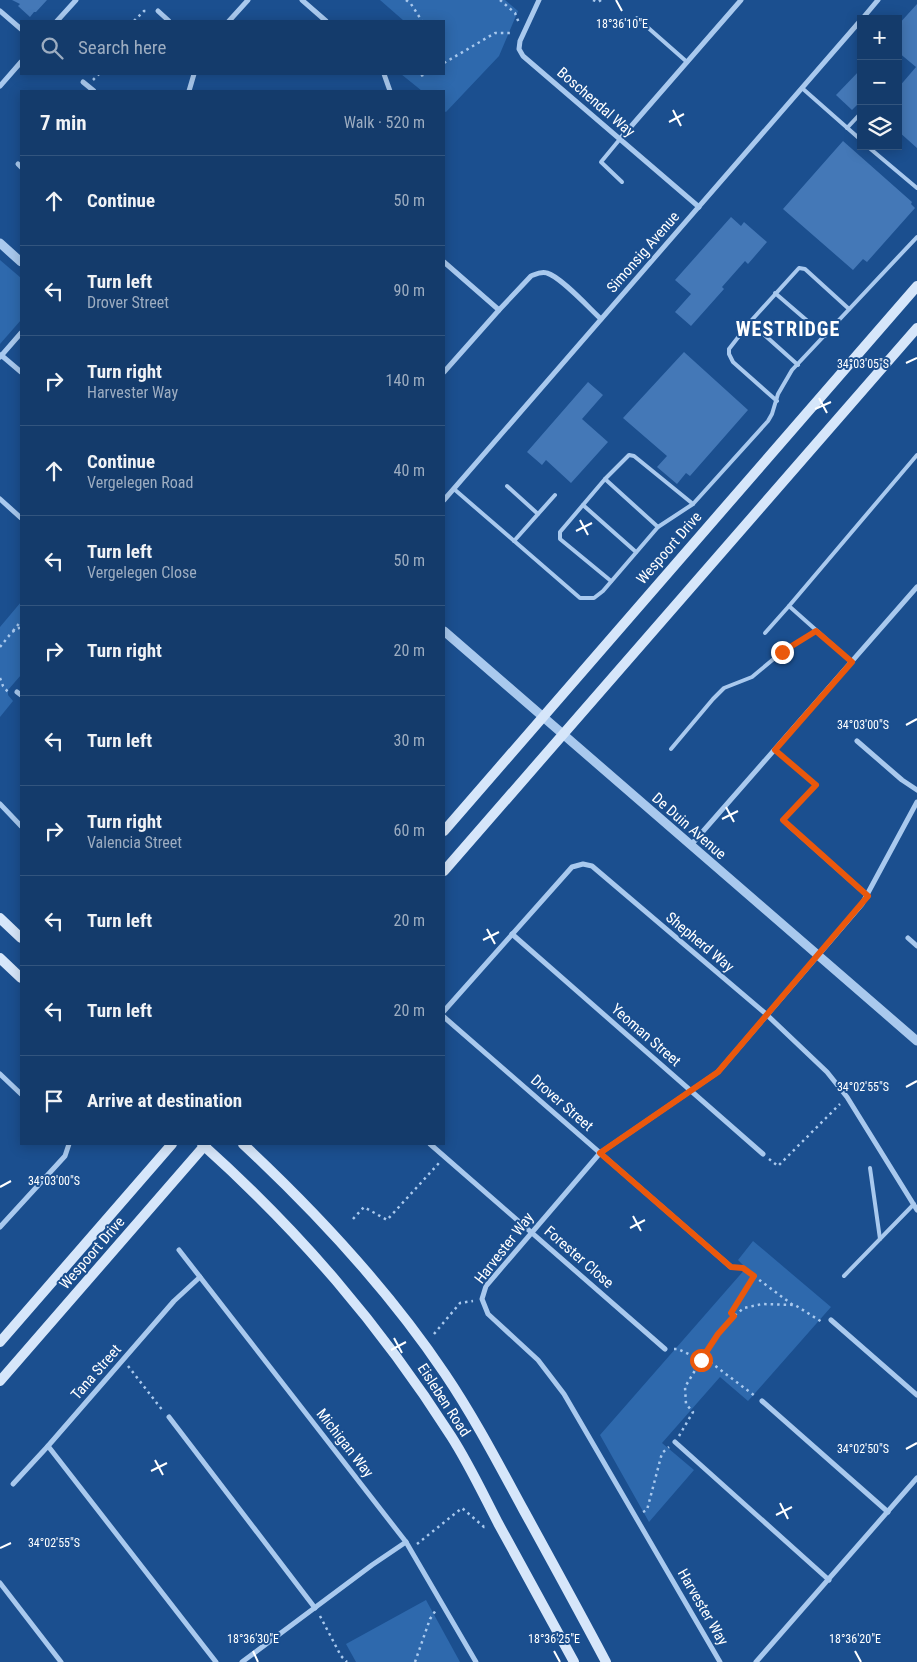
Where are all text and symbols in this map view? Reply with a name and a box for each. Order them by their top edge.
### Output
map controls [857,15,902,150]
button: + [857,15,902,60]
text: 18°36'10"E [596,17,648,31]
search box [20,20,445,75]
icon: search [38,34,66,62]
text: Search here [78,36,166,59]
button: − [857,60,902,105]
street label: Boschendal Way [553,63,639,141]
button: layers [857,105,902,150]
text: 7 min [40,111,87,135]
text: Walk · 520 m [344,113,425,132]
icon: ahead [40,187,68,215]
text: Continue [87,189,155,212]
text: 50 m [393,191,425,210]
street label: Simonsig Avenue [603,208,683,296]
text: Turn left [87,270,152,293]
icon: left [40,277,68,305]
text: 90 m [393,281,425,300]
text: Drover Street [87,293,169,312]
district label: WESTRIDGE [736,317,840,341]
text: 34°03'05"S [837,357,889,371]
text: Turn right [87,360,162,383]
icon: right [40,367,68,395]
text: 140 m [386,371,425,390]
text: Harvester Way [87,383,178,402]
text: Continue [87,450,155,473]
icon: ahead [40,457,68,485]
text: 40 m [393,461,425,480]
text: Vergelegen Road [87,473,193,492]
street label: Wespoort Drive [633,508,705,588]
text: Turn left [87,540,152,563]
icon: left [40,547,68,575]
text: 50 m [393,551,425,570]
text: Vergelegen Close [87,563,197,582]
icon: right [40,637,68,665]
text: Turn right [87,639,162,662]
text: 20 m [393,641,425,660]
route end [771,641,794,664]
text: 34°03'00"S [837,718,889,732]
icon: left [40,727,68,755]
text: Turn left [87,729,152,752]
text: 30 m [393,731,425,750]
street label: De Duin Avenue [648,789,730,863]
text: Turn right [87,810,162,833]
icon: right [40,817,68,845]
text: 60 m [393,821,425,840]
text: Valencia Street [87,833,182,852]
icon: left [40,907,68,935]
street label: Shepherd Way [662,908,738,976]
text: Turn left [87,909,152,932]
text: 20 m [393,911,425,930]
icon: left [40,997,68,1025]
text: Turn left [87,999,152,1022]
street label: Yeoman Street [608,1000,684,1070]
text: 20 m [393,1001,425,1020]
street label: Drover Street [527,1071,597,1135]
text: 34°02'55"S [837,1080,889,1094]
icon: arrive [40,1087,68,1115]
text: Arrive at destination [87,1089,242,1112]
text: 34°03'00"S [28,1174,80,1188]
street label: Harvester Way [471,1209,537,1287]
street label: Wespoort Drive [56,1213,128,1293]
street label: Forester Close [541,1222,617,1292]
street label: Tana Street [67,1341,125,1403]
route start [690,1349,713,1372]
street label: Eisleben Road [414,1360,474,1440]
street label: Michigan Way [313,1405,377,1481]
text: 34°02'50"S [837,1442,889,1456]
text: 34°02'55"S [28,1536,80,1550]
street label: Harvester Way [674,1566,732,1648]
text: 18°36'30"E [227,1632,279,1646]
text: 18°36'25"E [528,1632,580,1646]
text: 18°36'20"E [829,1632,881,1646]

